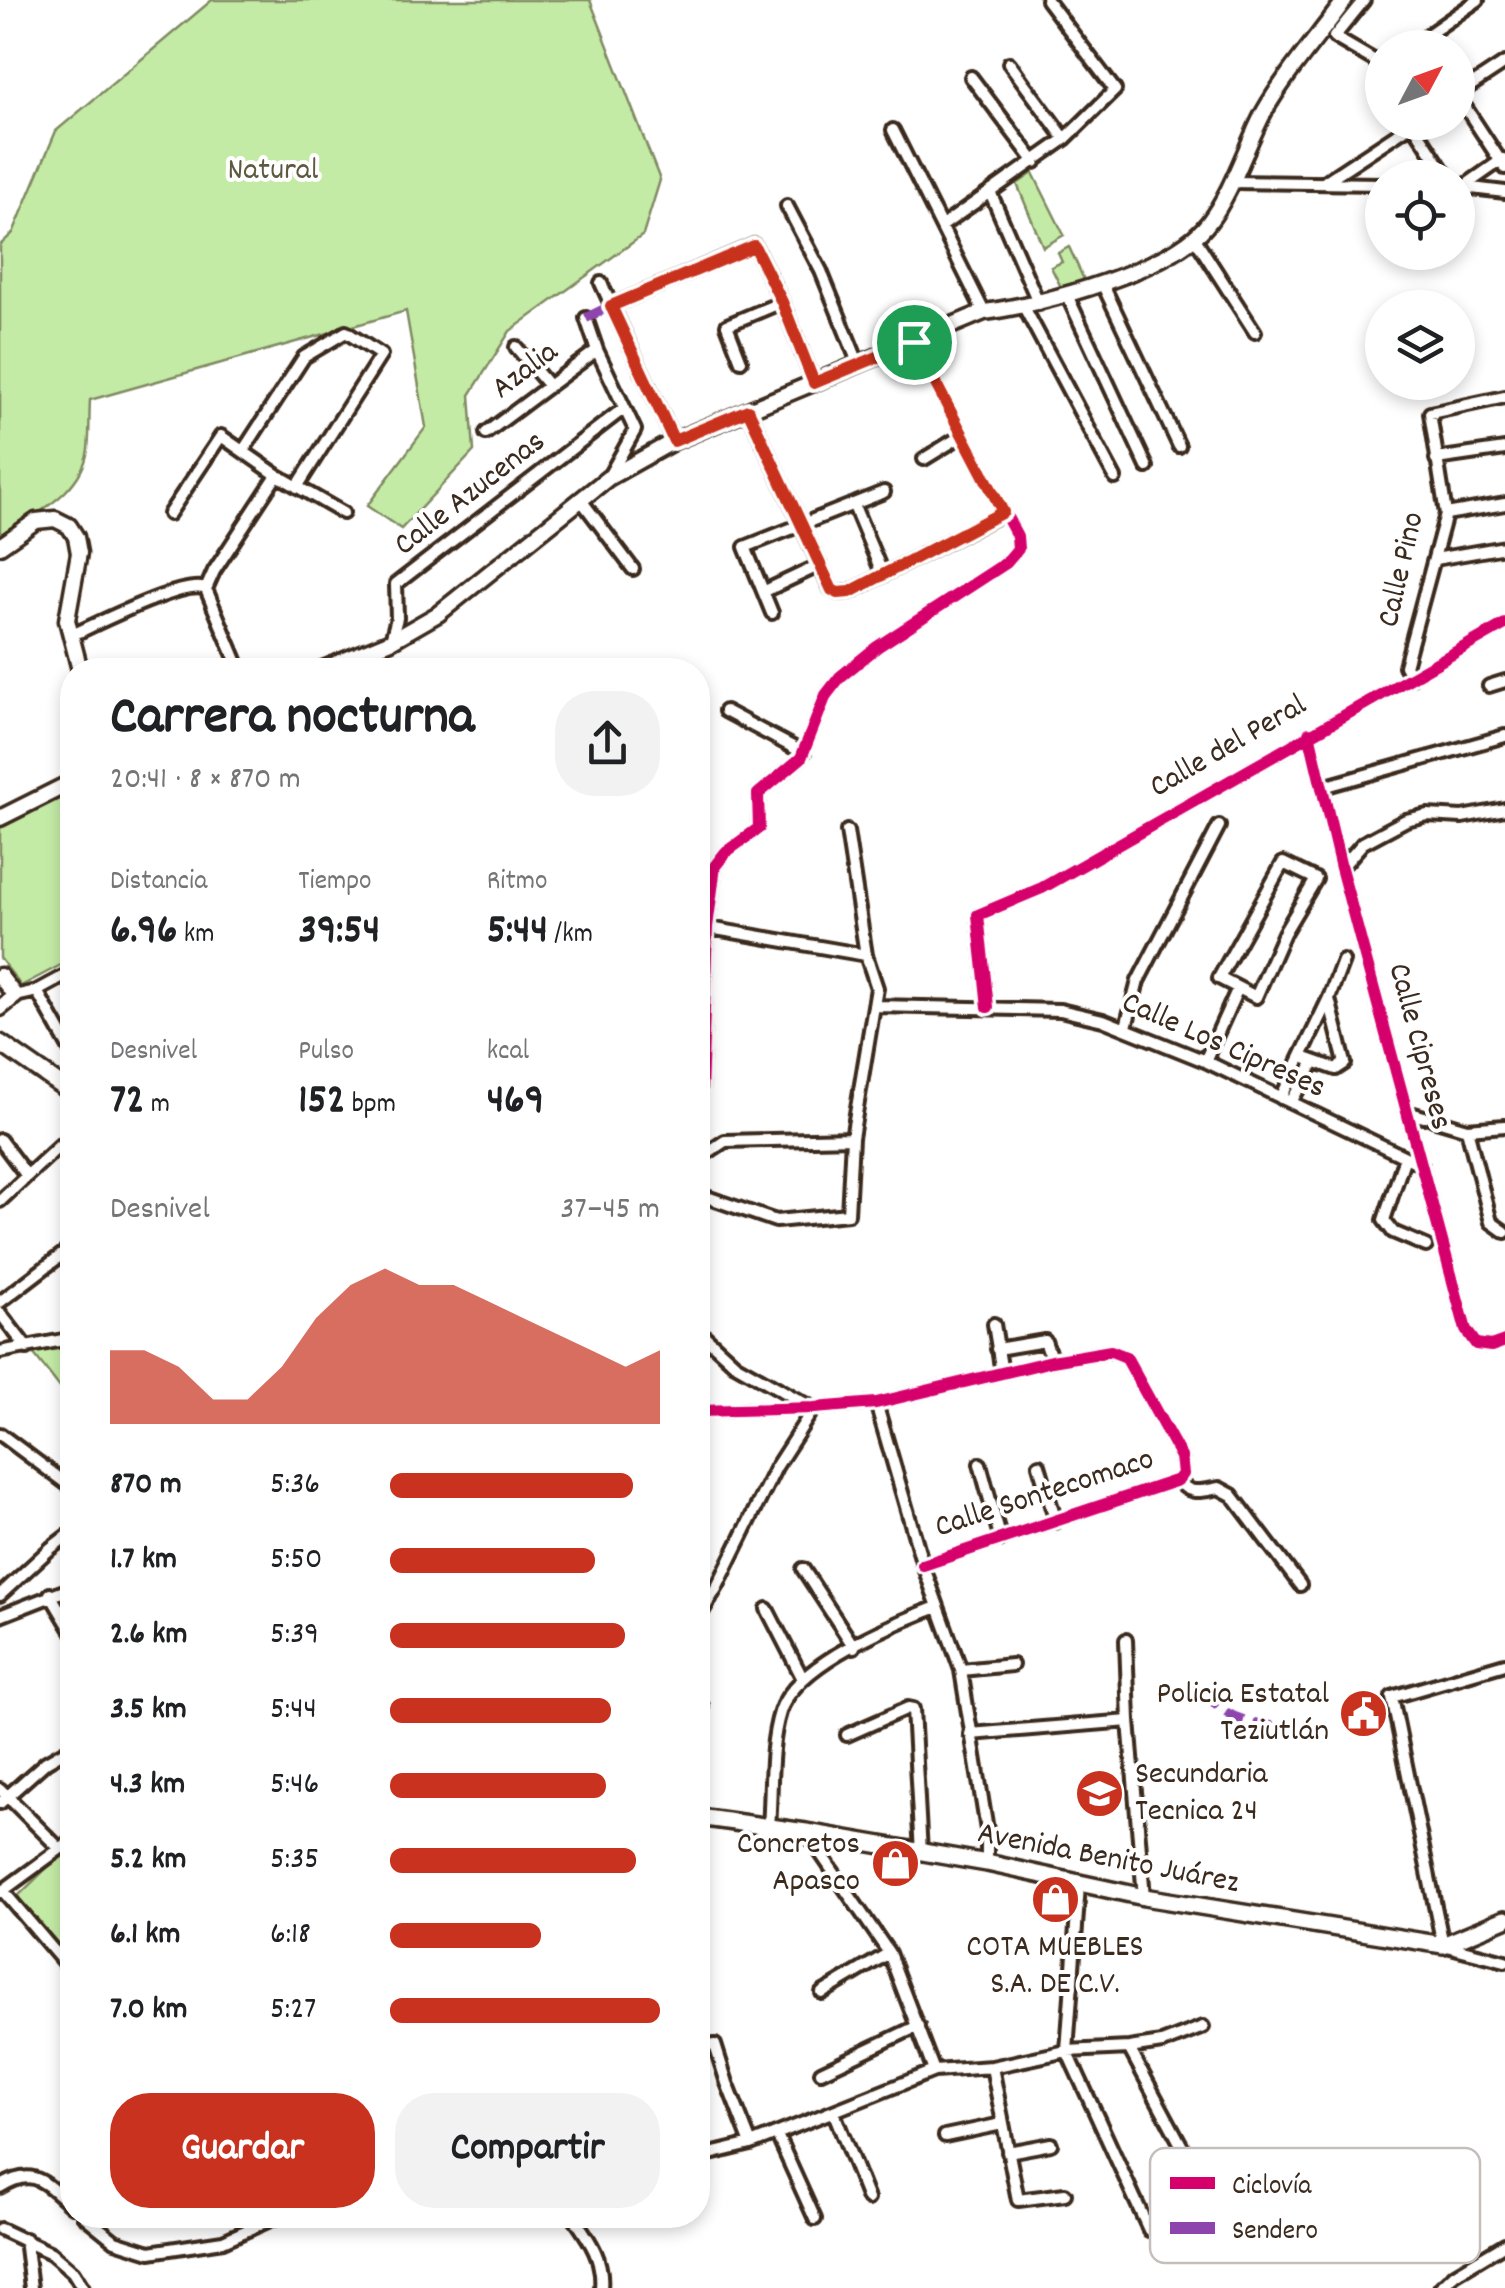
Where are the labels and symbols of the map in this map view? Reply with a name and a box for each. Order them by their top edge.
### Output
north arrow [1365,30,1475,140]
park label: Natural [228,149,319,195]
pin [872,300,957,385]
street label: Azalia [483,331,570,412]
street label: Calle Azucenas [385,421,557,569]
street label: Calle Pino [1367,508,1439,632]
street label: Calle del Peral [1142,684,1316,812]
street label: Calle Cipreses [1374,959,1462,1135]
street label: Calle Los Cipreses [1114,981,1332,1113]
street label: Calle Sontecomaco [930,1438,1160,1552]
place label: Policia Estatal Teziutlán [1156,1673,1329,1756]
public building icon: Policia Estatal Teziutlán [1338,1688,1390,1740]
place label: Secundaria Tecnica 24 [1135,1753,1268,1836]
school or university icon: Secundaria Tecnica 24 [1074,1768,1126,1820]
street label: Avenida Benito Juárez [973,1812,1243,1908]
place label: Concretos Apasco [737,1823,860,1906]
shop icon: Concretos Apasco [869,1838,921,1890]
shop icon: COTA MUEBLES S.A. DE C.V. [1029,1873,1081,1925]
place label: COTA MUEBLES S.A. DE C.V. [966,1926,1144,2009]
legend [1150,2148,1480,2263]
text: Ciclovía [1232,2168,1312,2208]
text: Sendero [1232,2213,1318,2253]

